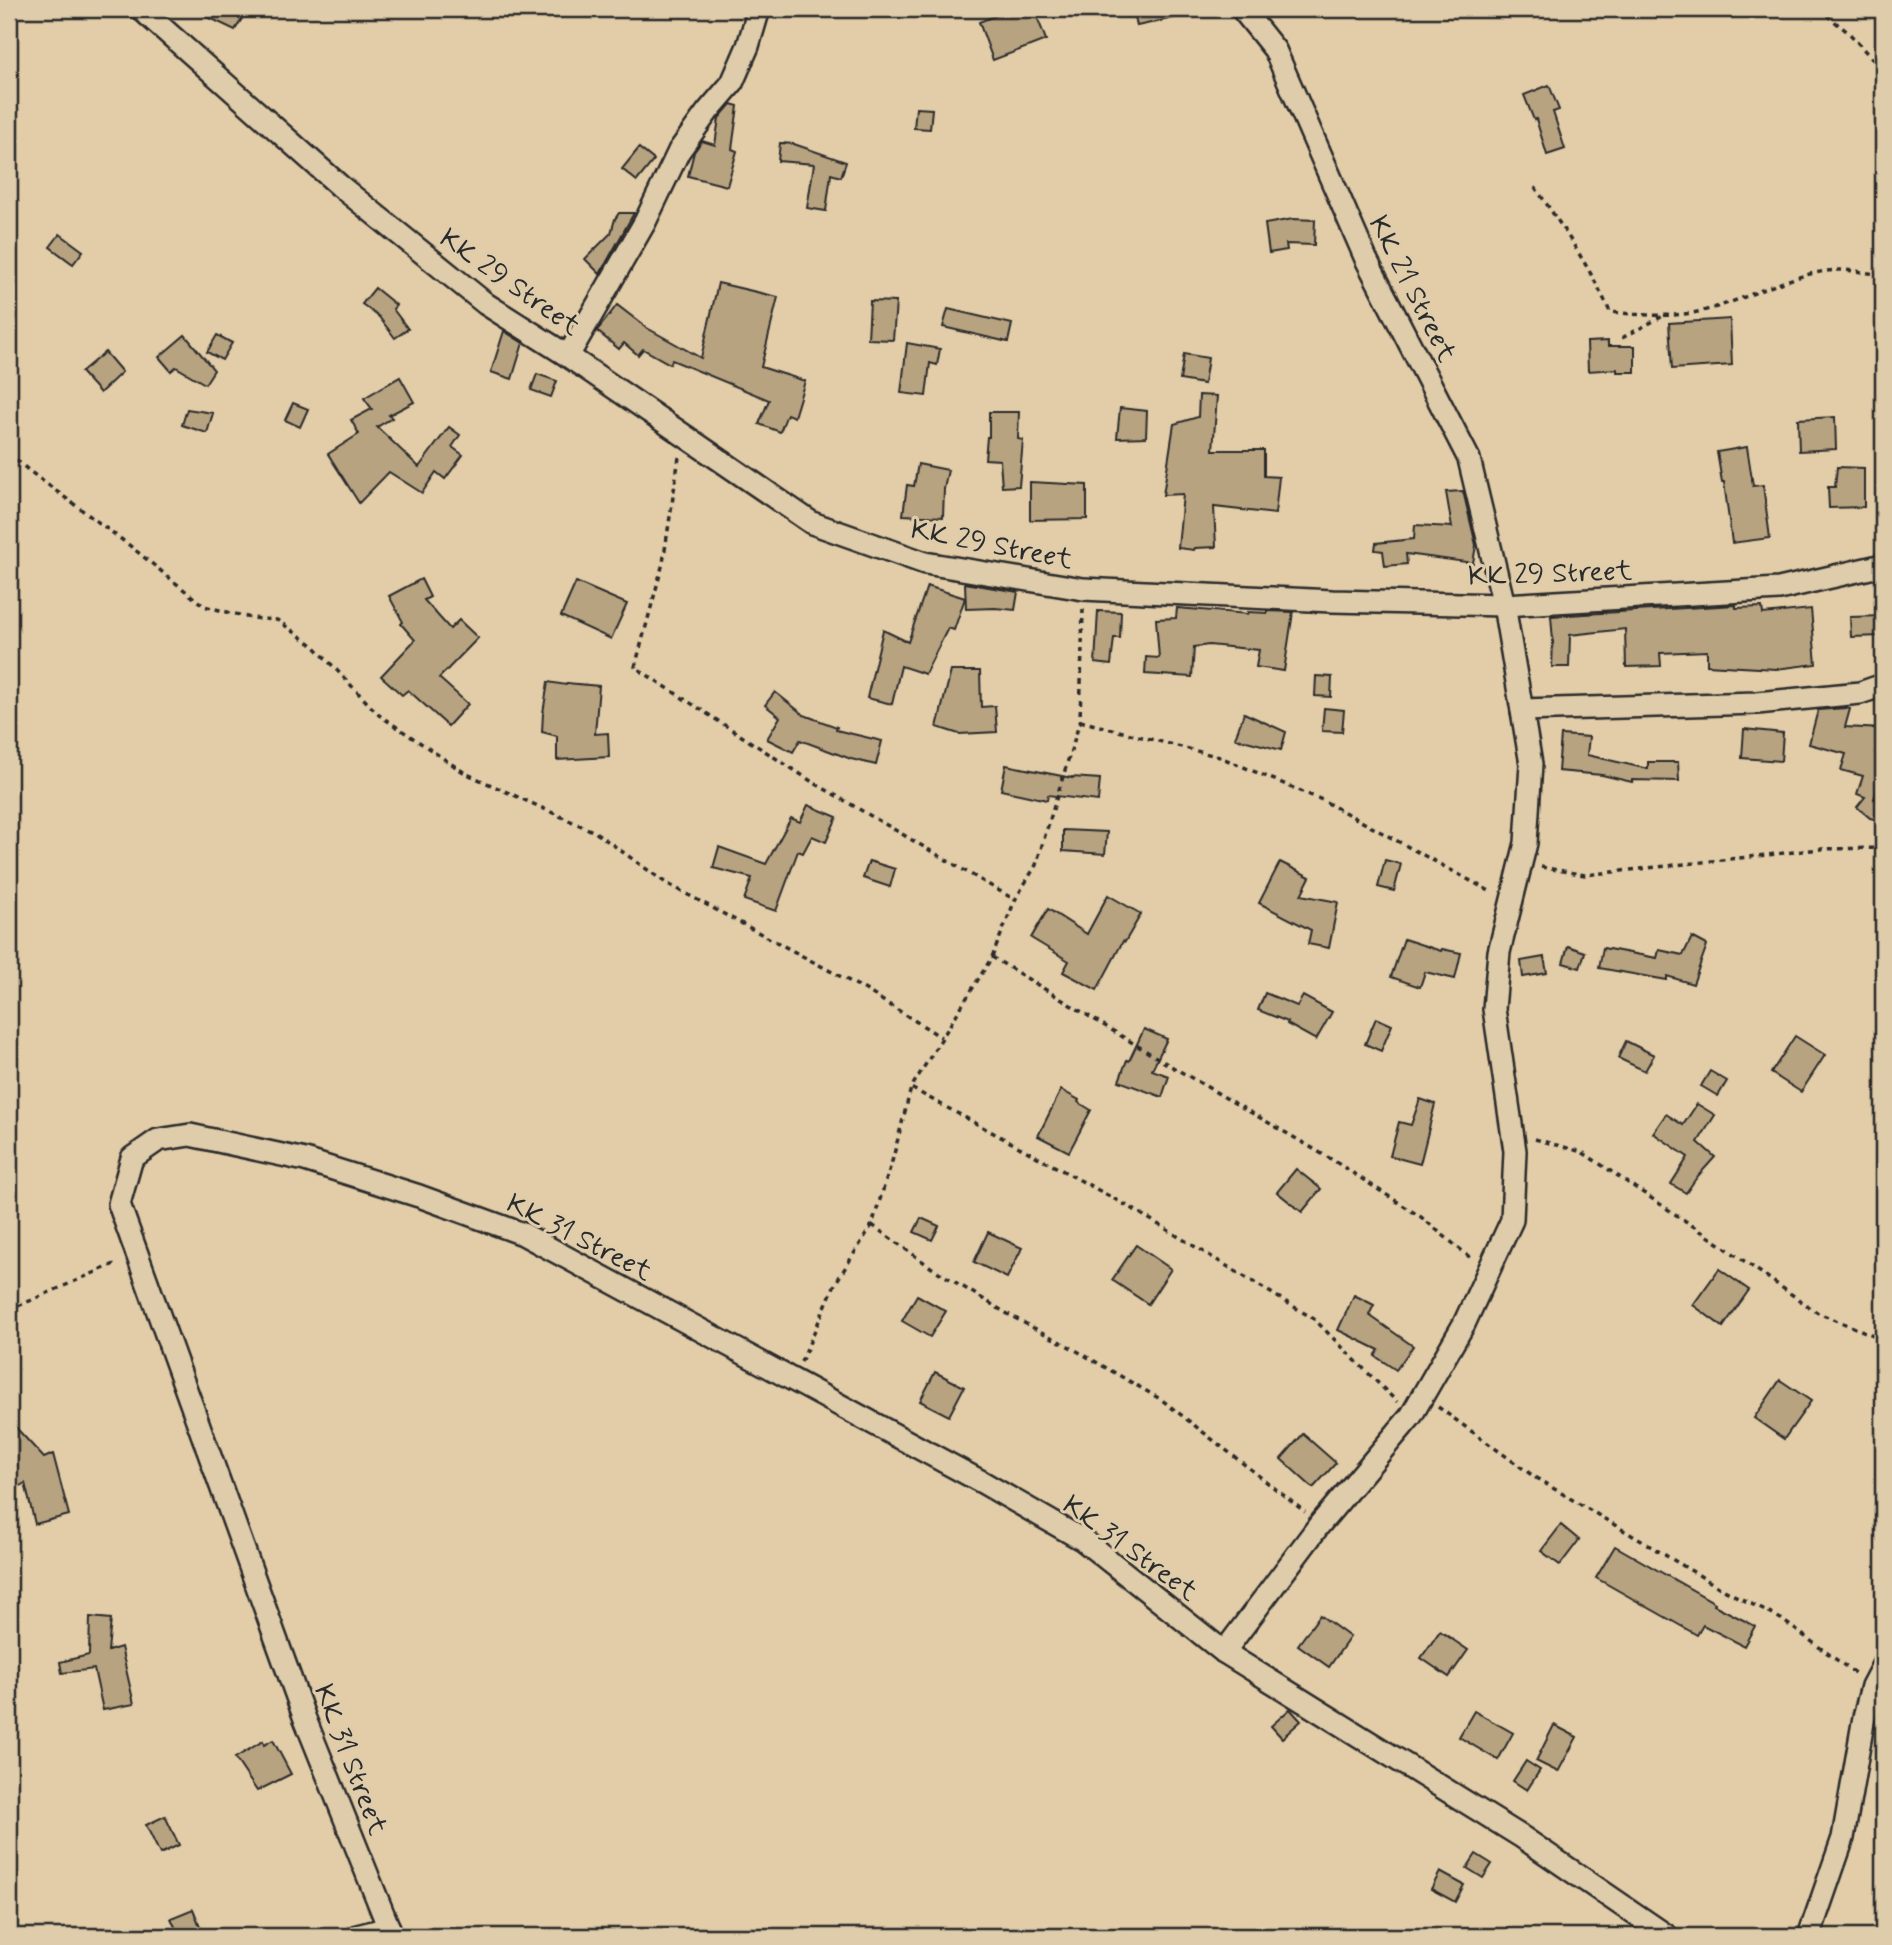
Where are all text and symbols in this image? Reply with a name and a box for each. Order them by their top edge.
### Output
street label: KK 21 Street [1359,210,1465,369]
street label: KK 29 Street [432,221,588,346]
street label: KK 29 Street [907,512,1076,579]
street label: KK 29 Street [1467,553,1633,596]
street label: KK 31 Street [500,1186,658,1291]
street label: KK 31 Street [1054,1487,1205,1611]
street label: KK 31 Street [304,1679,396,1841]

